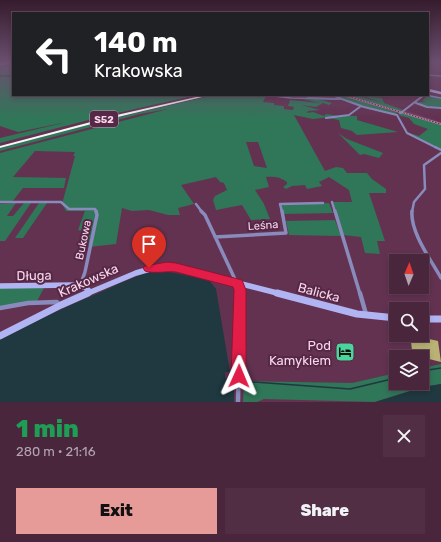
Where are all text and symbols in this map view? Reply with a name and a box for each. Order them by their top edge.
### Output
text: 140 m [94,26,178,59]
icon: left [28,28,80,80]
text: Krakowska [94,60,183,82]
road number: S52 [90,111,118,127]
street label: Leśna [247,218,279,233]
street label: Bukowa [73,219,94,261]
pin [132,227,166,268]
icon: arrive [138,233,160,255]
north arrow [389,254,429,294]
map controls [389,254,429,390]
street label: Krakowska [56,261,121,300]
street label: Długa [16,268,52,284]
street label: Balicka [296,280,342,305]
button: search [389,302,429,342]
place label: Pod Kamykiem [269,338,331,368]
hotel icon: Pod Kamykiem [334,341,356,363]
button: layers [389,350,429,390]
position arrow [218,355,260,397]
text: 1 min [16,415,79,443]
button: close [383,415,425,457]
text: 280 m · 21:16 [16,444,95,459]
button: Exit [16,488,217,534]
button: Share [225,488,425,534]

